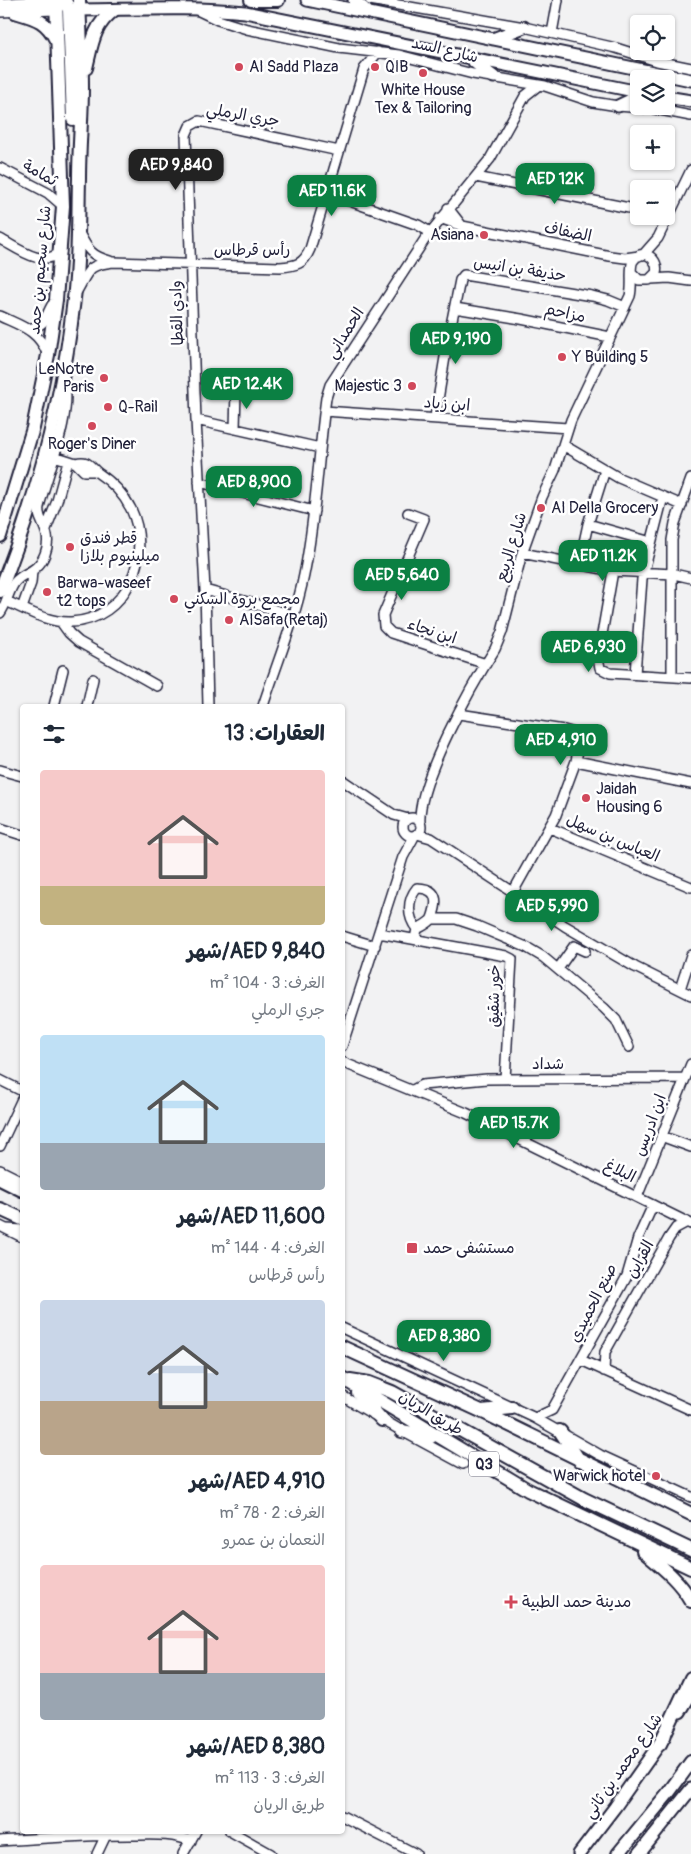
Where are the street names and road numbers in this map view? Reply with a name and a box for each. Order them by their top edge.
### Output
street label: شارع السد [409,33,480,68]
street label: جري الرملي [204,99,281,135]
street label: ثمامة [19,155,62,191]
street label: شارع سحيم بن حمد [24,204,58,336]
street label: الضفاف [543,218,593,246]
street label: رأس قرطاس [214,240,290,260]
street label: حذيفة بن انيس [472,252,568,286]
street label: وادي القطا [166,280,189,346]
street label: مزاحم [542,299,587,329]
street label: الحمداني [321,304,372,365]
street label: ابن زياد [423,392,471,416]
street label: شارع الربيع [491,510,532,585]
street label: ابن نجاء [405,614,459,648]
street label: العباس بن سهل [563,809,663,867]
street label: خور شقيق [483,964,505,1028]
street label: شداد [532,1054,564,1074]
street label: ابن ادريس [629,1091,671,1159]
street label: البلاغ [600,1155,639,1188]
street label: القراين [621,1236,659,1282]
street label: صنع الحميدي [565,1260,622,1346]
street label: طريق الريان [395,1386,467,1440]
road number: Q3 [469,1452,499,1476]
street label: شارع محمد بن ثاني [579,1710,670,1825]

